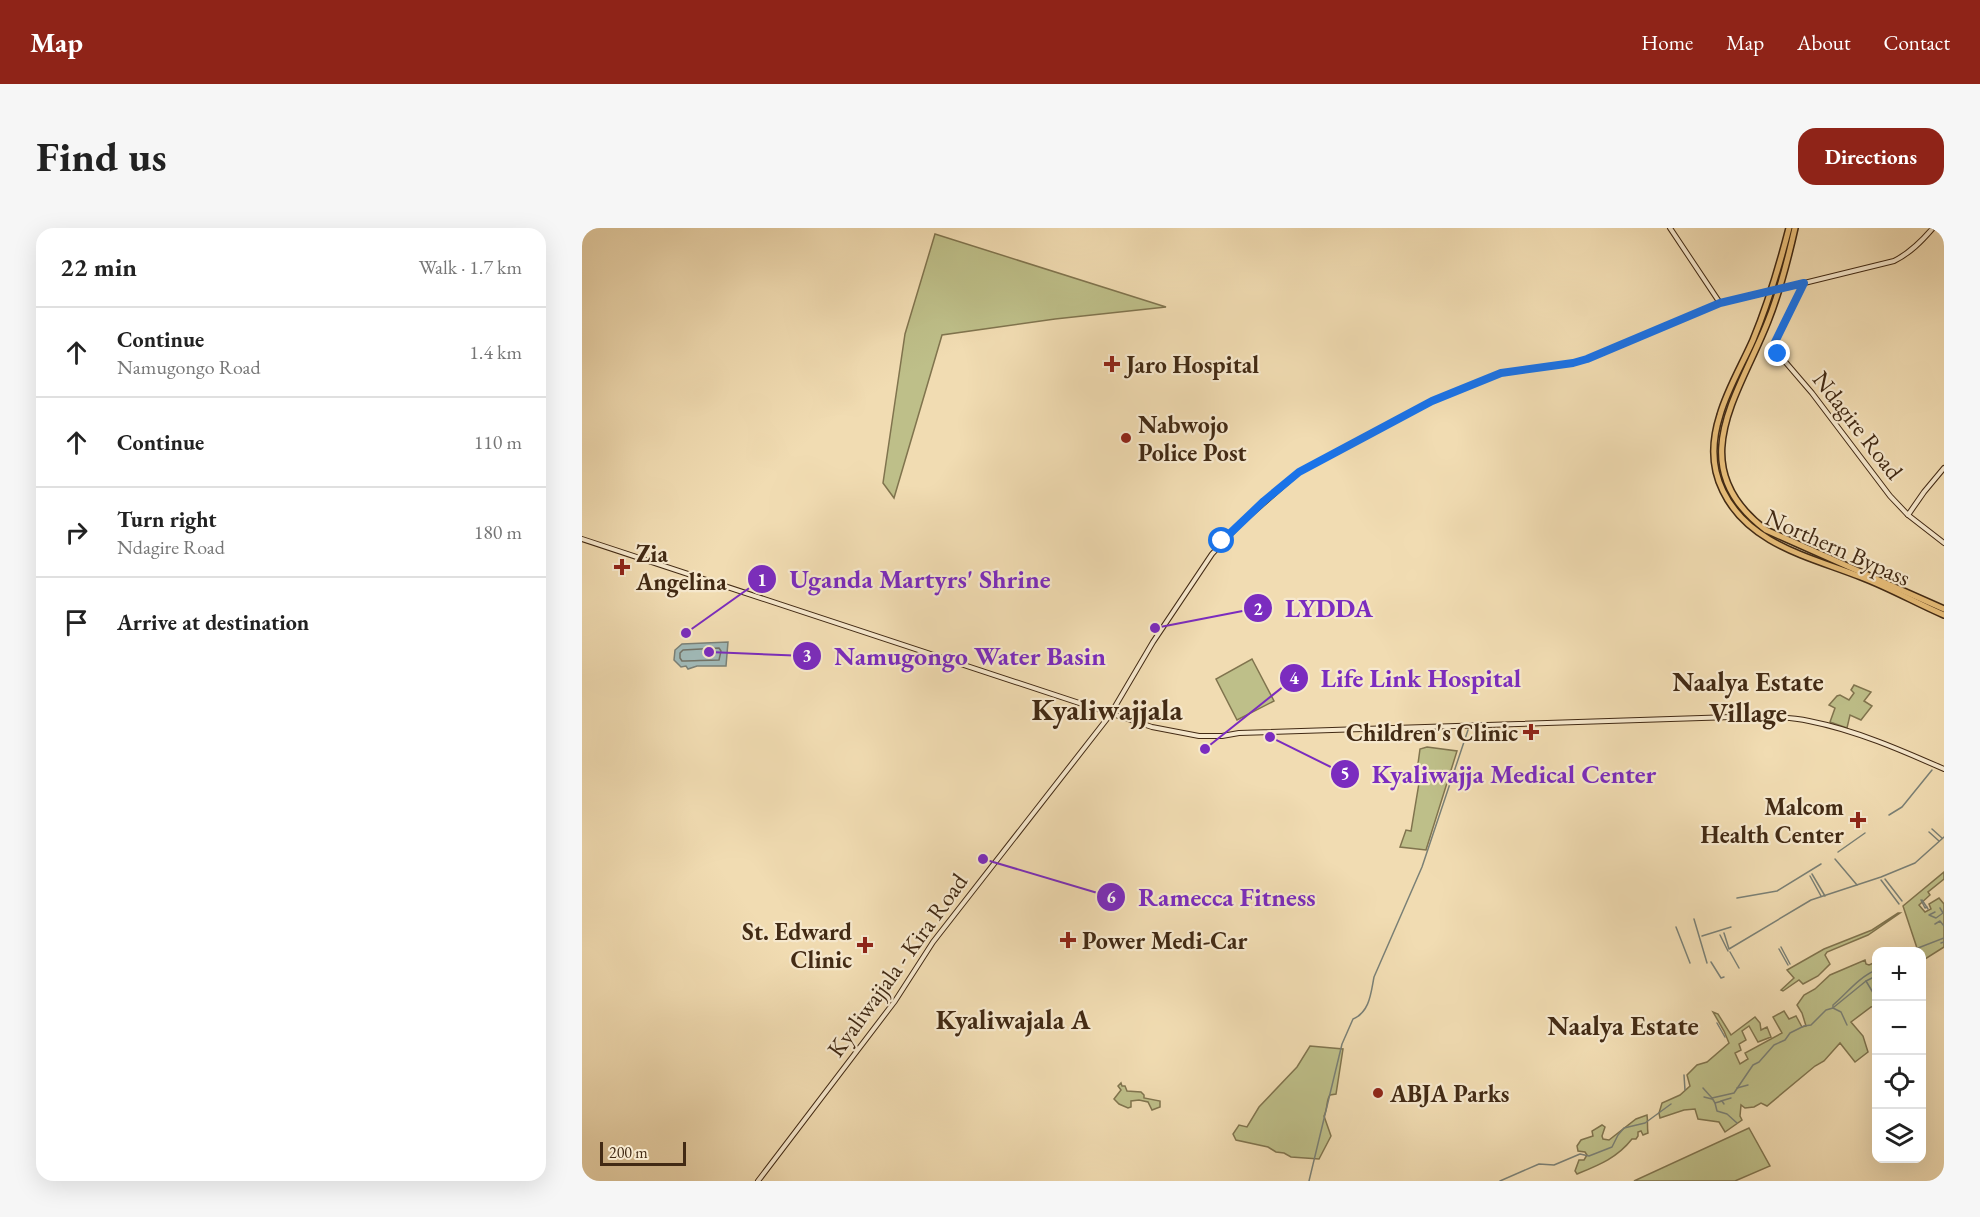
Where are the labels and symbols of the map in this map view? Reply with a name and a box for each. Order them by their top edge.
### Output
route end [1764,340,1790,366]
place label: Jaro Hospital [1124,349,1259,380]
marker: Jaro Hospital [1103,355,1121,373]
street label: Ndagire Road [1806,364,1911,486]
place label: Nabwojo Police Post [1138,409,1247,468]
marker: Nabwojo Police Post [1119,431,1133,445]
street label: Northern Bypass [1761,501,1915,593]
route start [1208,527,1234,553]
place label: Zia Angelina [635,538,727,598]
callout: Uganda Martyrs' Shrine [747,557,1062,601]
marker: Zia Angelina [613,558,631,576]
text: Uganda Martyrs' Shrine [789,562,1051,596]
text: 1 [757,568,767,591]
callout: LYDDA [1243,586,1385,630]
text: LYDDA [1285,591,1373,625]
text: 2 [1253,597,1263,620]
callout: Namugongo Water Basin [792,634,1118,678]
text: Namugongo Water Basin [834,639,1106,673]
text: 3 [802,644,812,667]
callout: Life Link Hospital [1279,656,1534,700]
text: Life Link Hospital [1321,661,1521,695]
district label: Naalya Estate Village [1672,664,1824,730]
text: 4 [1289,666,1299,689]
district label: Kyaliwajjala [1031,690,1183,729]
place label: Children's Clinic [1346,717,1518,748]
marker: Children's Clinic [1522,723,1540,741]
callout: Kyaliwajja Medical Center [1330,752,1668,796]
text: Kyaliwajja Medical Center [1372,757,1657,791]
text: 5 [1340,762,1350,785]
place label: Malcom Health Center [1701,791,1844,850]
marker: Malcom Health Center [1849,811,1867,829]
street label: Kyaliwajjala - Kira Road [820,866,975,1063]
callout: Ramecca Fitness [1096,875,1327,919]
text: Ramecca Fitness [1138,880,1316,914]
text: 6 [1106,885,1116,908]
place label: St. Edward Clinic [742,916,853,975]
place label: Power Medi-Car [1082,925,1248,956]
marker: Power Medi-Car [1059,931,1077,949]
marker: St. Edward Clinic [856,936,874,954]
district label: Kyaliwajala A [936,1002,1091,1037]
district label: Naalya Estate [1547,1008,1699,1043]
place label: ABJA Parks [1389,1078,1510,1109]
marker: ABJA Parks [1371,1086,1385,1100]
scale bar [600,1139,686,1166]

